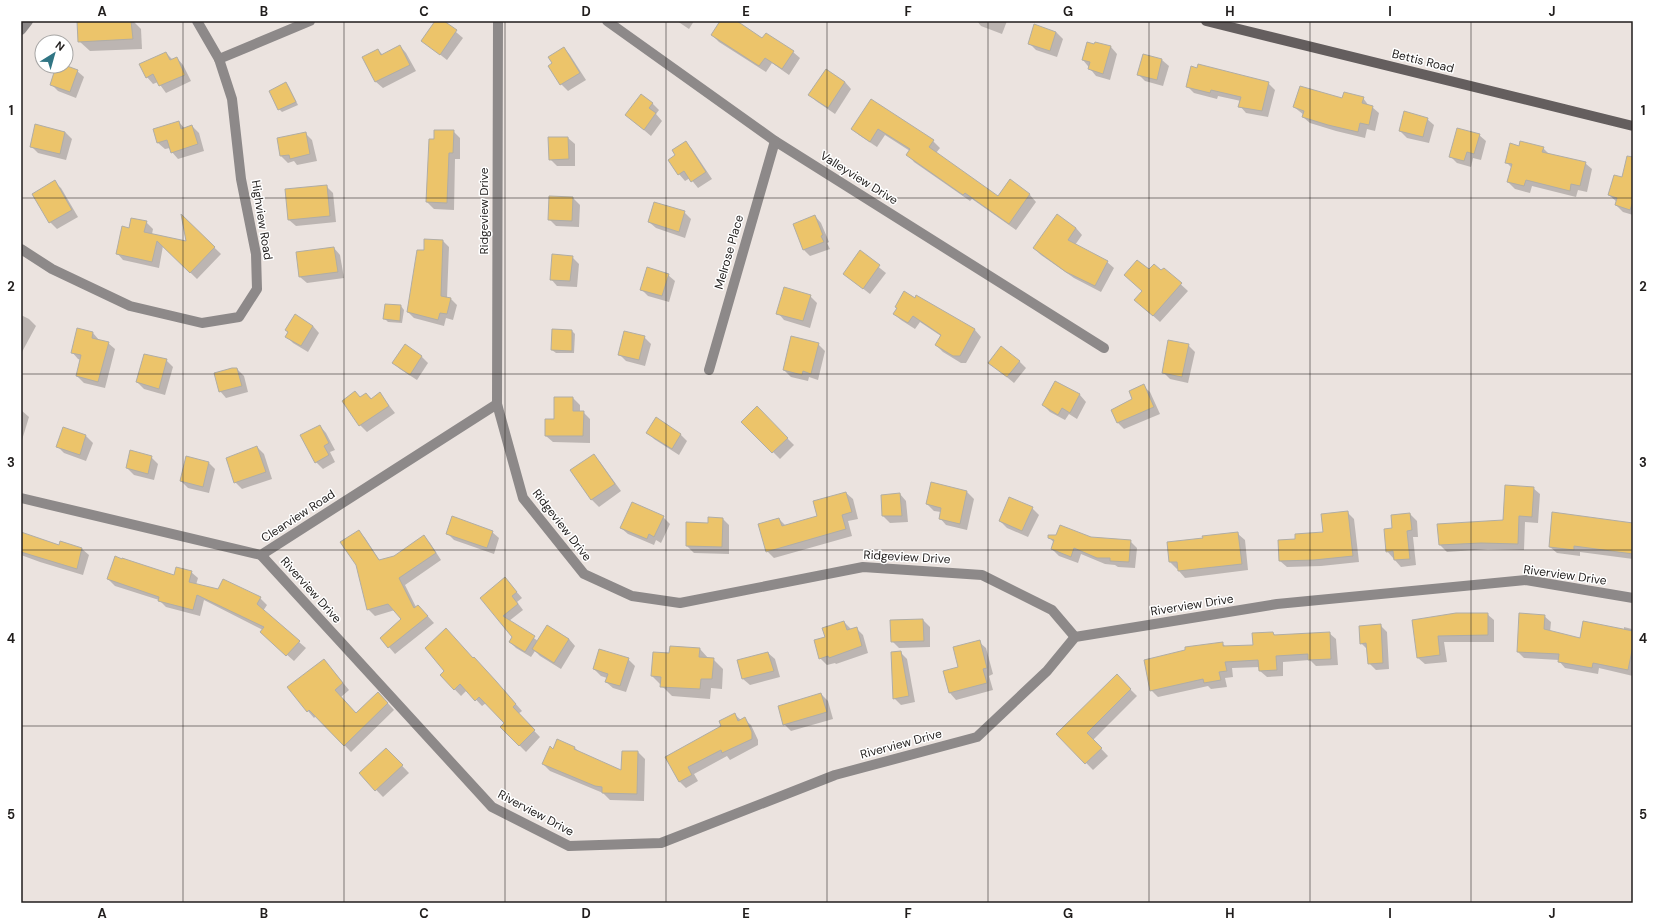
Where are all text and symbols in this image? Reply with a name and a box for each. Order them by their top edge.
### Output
text: A [97,3,107,20]
text: B [260,3,268,20]
text: C [419,3,429,20]
text: D [581,3,591,20]
text: E [742,3,750,20]
text: F [904,3,912,20]
text: G [1063,3,1073,20]
text: H [1225,3,1235,20]
text: I [1388,3,1392,20]
text: J [1548,3,1556,20]
north arrow [34,34,74,74]
text: N [53,38,67,54]
street label: Bettis Road [1390,46,1456,76]
text: 1 [9,102,13,119]
text: 1 [1641,102,1645,119]
street label: Valleyview Drive [817,148,901,208]
street label: Ridgeview Drive [476,167,492,255]
street label: Highview Road [248,179,276,261]
street label: Melrose Place [711,213,747,291]
text: 2 [7,278,15,295]
text: 2 [1639,278,1647,295]
text: 3 [7,454,15,471]
text: 3 [1639,454,1647,471]
street label: Clearview Road [258,486,338,546]
street label: Ridgeview Drive [529,486,595,564]
street label: Ridgeview Drive [863,547,951,567]
street label: Riverview Drive [277,553,345,627]
street label: Riverview Drive [1522,561,1608,589]
street label: Riverview Drive [1149,591,1235,619]
text: 4 [7,630,15,647]
text: 4 [1639,630,1647,647]
street label: Riverview Drive [858,725,944,763]
street label: Riverview Drive [495,786,577,840]
text: 5 [7,806,15,823]
text: 5 [1639,806,1647,823]
text: A [97,905,107,922]
text: B [260,905,268,922]
text: C [419,905,429,922]
text: D [581,905,591,922]
text: E [742,905,750,922]
text: F [904,905,912,922]
text: G [1063,905,1073,922]
text: H [1225,905,1235,922]
text: I [1388,905,1392,922]
text: J [1548,905,1556,922]

